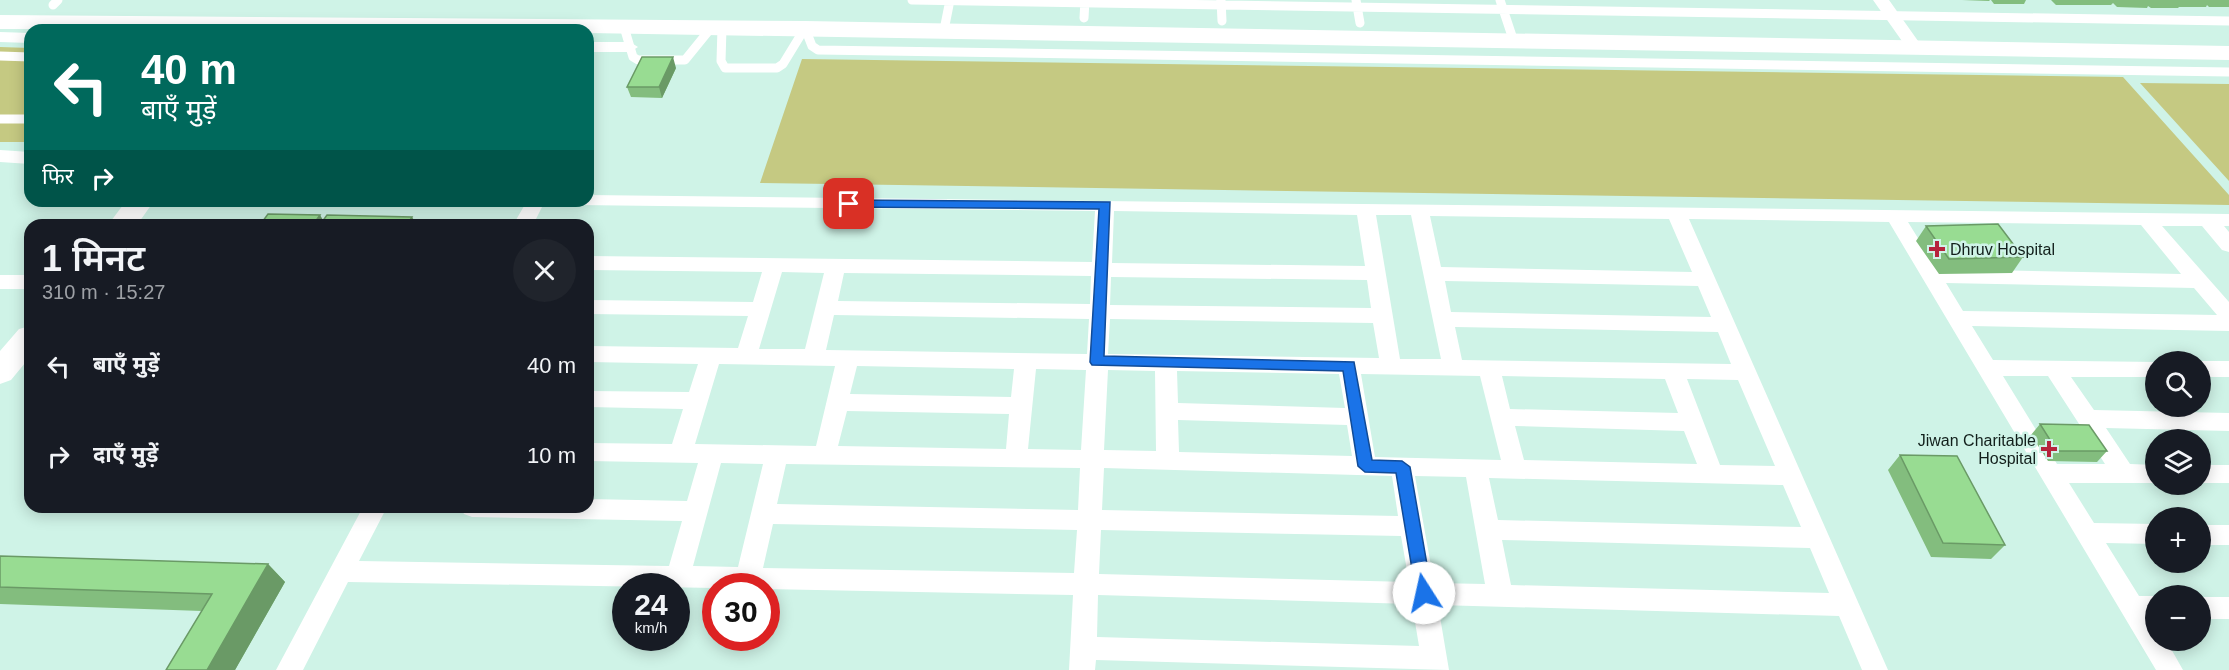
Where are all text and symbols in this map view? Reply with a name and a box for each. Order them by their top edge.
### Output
text: 40 m [141,46,237,93]
icon: left [42,48,120,126]
text: बाएँ मुड़ें [141,95,216,125]
icon: right [86,162,119,195]
text: फिर [42,164,74,189]
pin [823,178,874,229]
icon: arrive [832,187,865,220]
text: 1 मिनट [42,238,145,279]
button: close [513,239,576,302]
marker: Dhruv Hospital [1928,240,1946,258]
place label: Dhruv Hospital [1950,241,2055,258]
text: 310 m · 15:27 [42,281,165,303]
icon: left [42,350,75,383]
map controls [2145,351,2211,651]
button: search [2145,351,2211,417]
text: बाएँ मुड़ें [93,352,159,377]
text: 40 m [527,353,576,378]
button: layers [2145,429,2211,495]
place label: Jiwan Charitable Hospital [1918,432,2036,467]
icon: right [42,440,75,473]
marker: Jiwan Charitable Hospital [2040,440,2058,458]
text: दाएँ मुड़ें [93,442,158,467]
text: 10 m [527,443,576,468]
button: + [2145,507,2211,573]
position arrow [1392,561,1456,625]
speed limit sign: 30 [702,573,780,651]
button: − [2145,585,2211,651]
text: 24 [634,588,668,621]
text: km/h [635,619,667,636]

